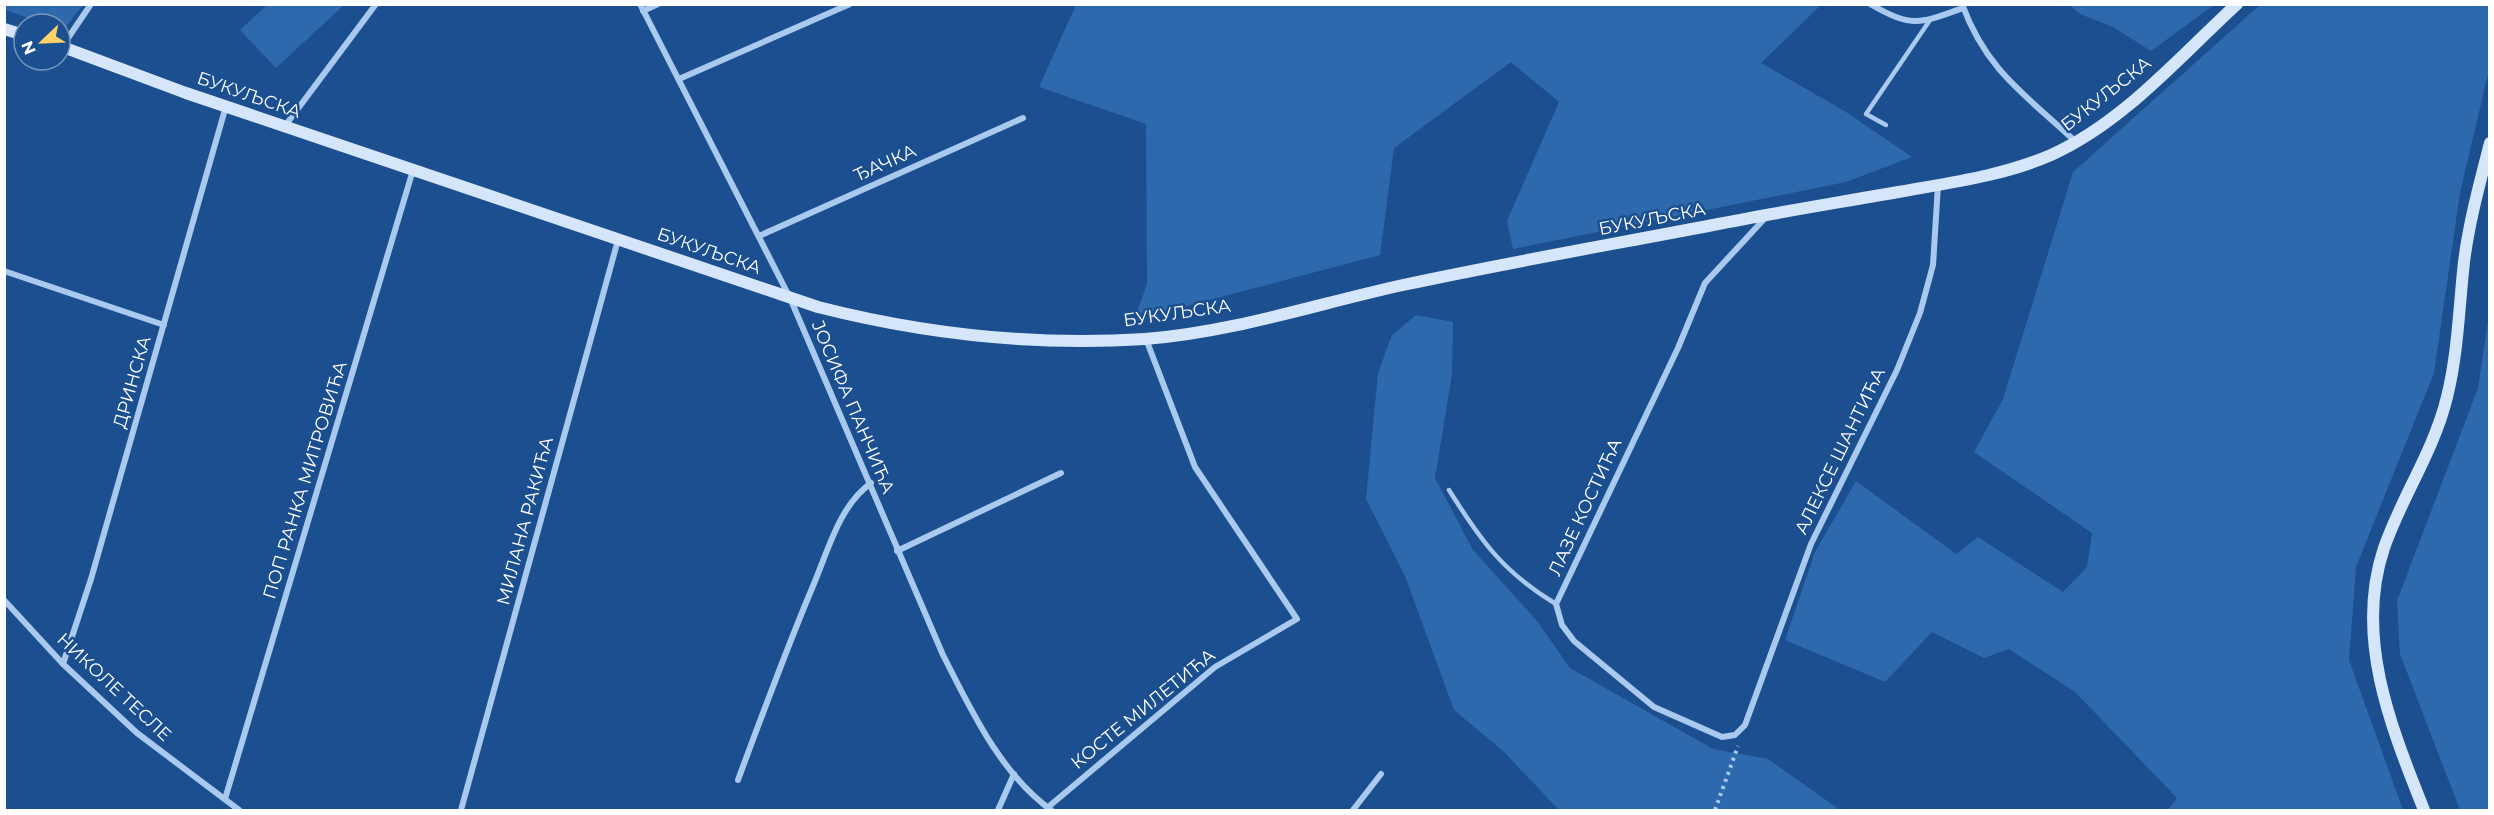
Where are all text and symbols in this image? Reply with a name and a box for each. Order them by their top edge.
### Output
north arrow [12,12,72,72]
text: N [17,38,40,57]
street label: БУКУЉСКА [2057,52,2156,136]
street label: БУКУЉСКА [194,67,304,123]
street label: ЂАЧКА [850,139,920,186]
street label: БУКУЉСКА [1597,198,1708,240]
street label: БУКУЉСКА [654,223,764,279]
street label: БУКУЉСКА [1122,294,1233,331]
street label: ЈОСИФА ПАНЧИЋА [807,317,900,497]
street label: ДРИНСКА [108,333,156,431]
street label: ПОП РАНКА МИТРОВИЋА [258,358,352,602]
street label: АЛЕКСЕ ШАНТИЋА [1790,364,1890,538]
street label: МИЛАНА РАКИЋА [492,434,558,608]
street label: ЛАЗЕ КОСТИЋА [1543,434,1627,579]
street label: НИКОЛЕ ТЕСЛЕ [52,628,176,746]
street label: КОСТЕ МИЛЕТИЋА [1066,644,1220,774]

